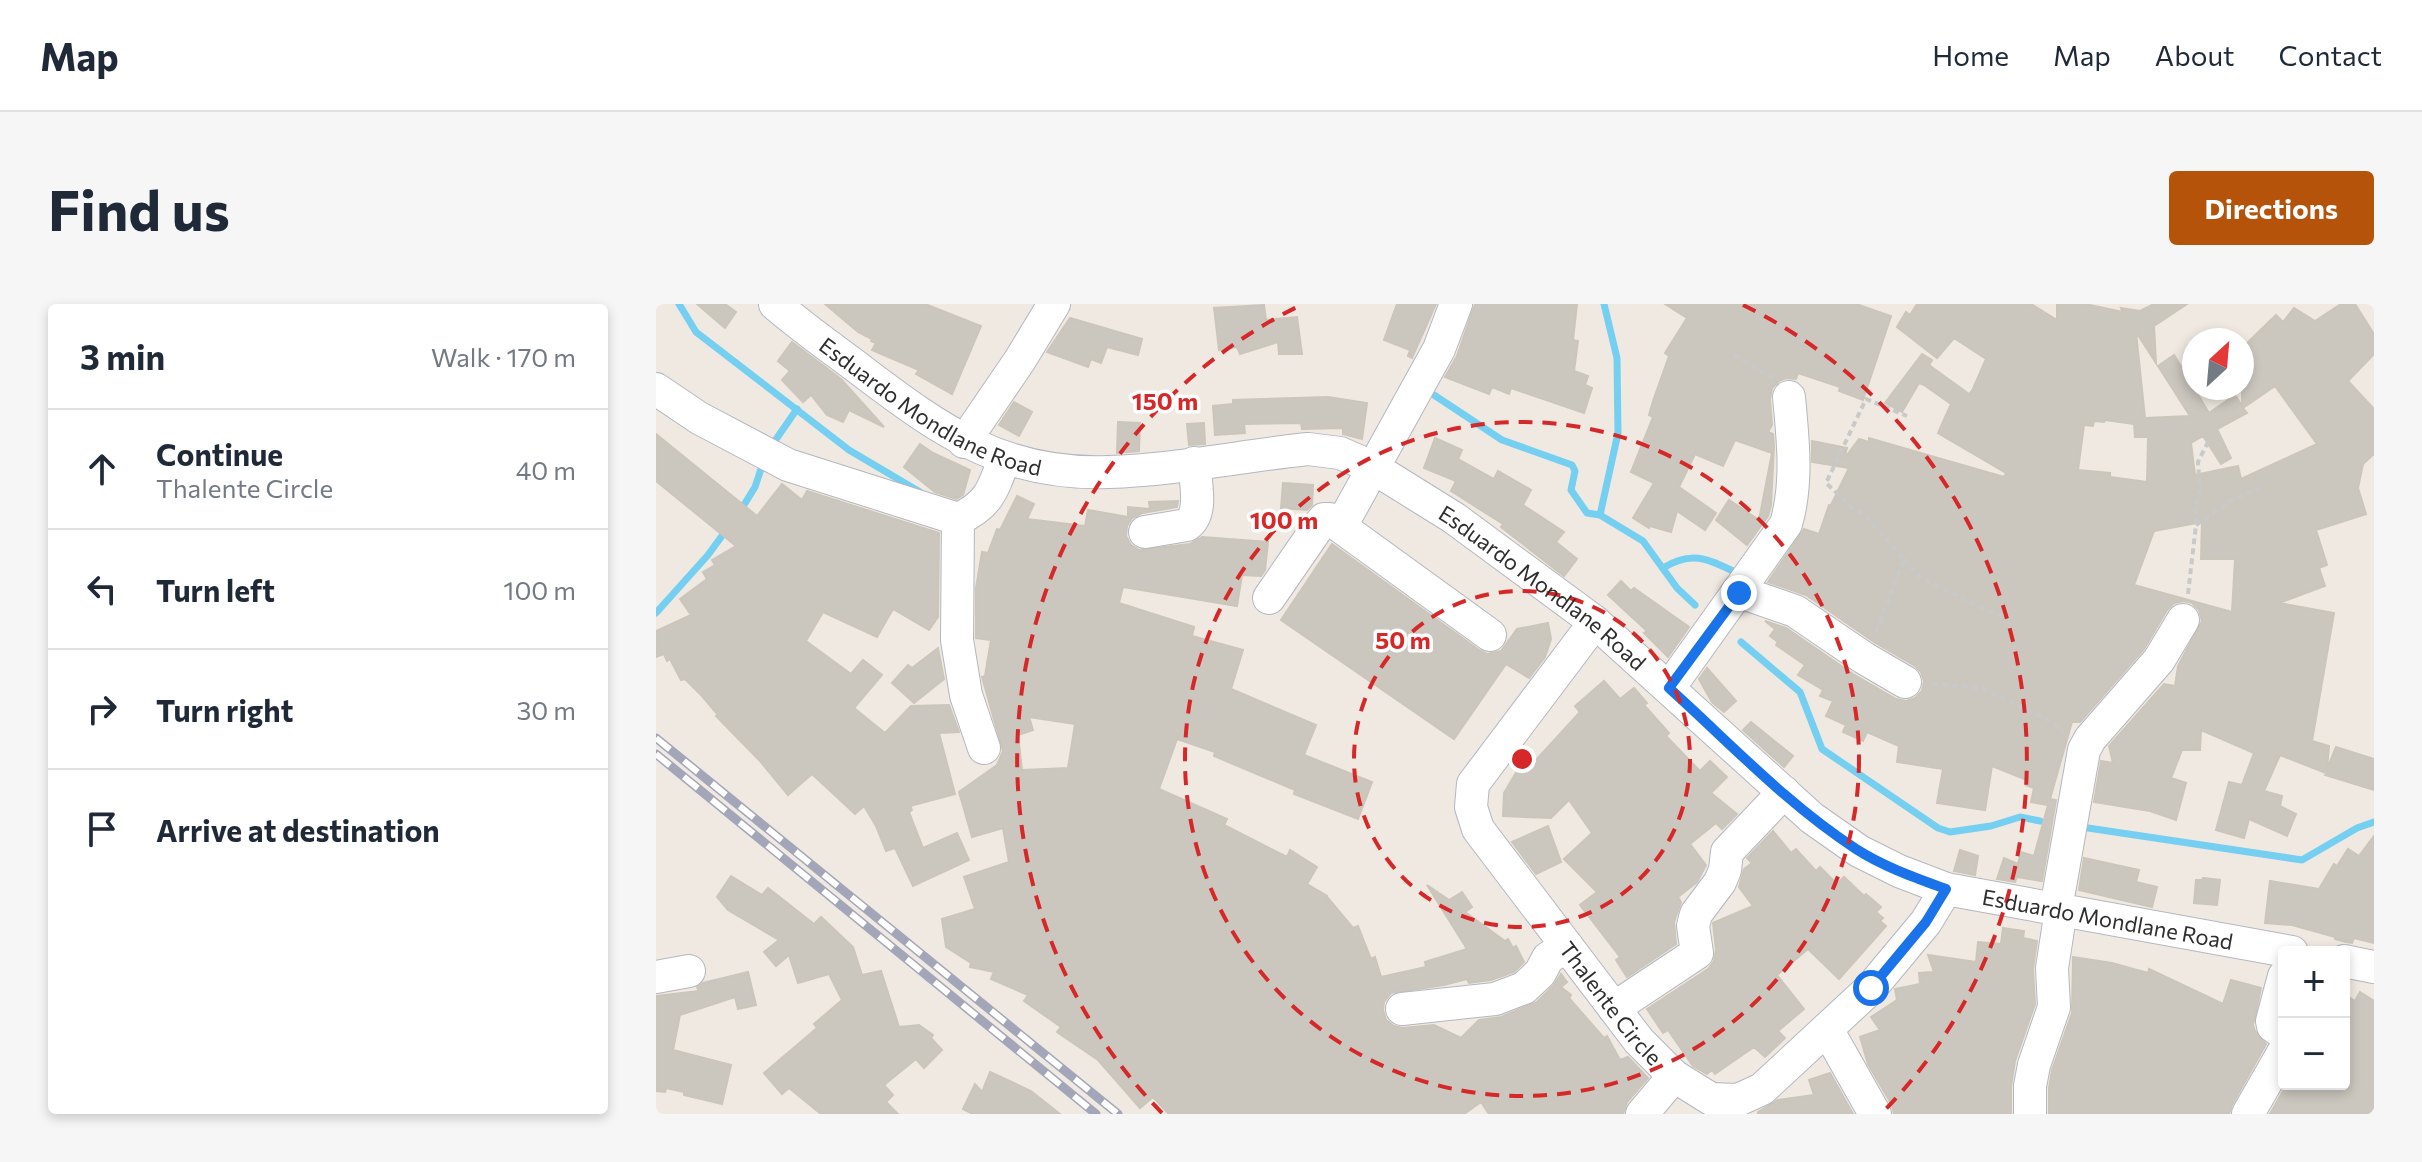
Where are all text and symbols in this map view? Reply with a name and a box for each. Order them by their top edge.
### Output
text: Map [40,32,119,79]
text: Home [1932,38,2009,72]
text: Map [2053,38,2111,72]
text: About [2155,38,2235,72]
text: Contact [2279,38,2382,72]
button: Directions [2169,171,2374,245]
text: Find us [48,174,230,243]
north arrow [2182,328,2254,400]
street label: Esduardo Mondlane Road [815,331,1044,481]
text: 3 min [80,335,165,377]
text: Walk · 170 m [431,341,576,372]
text: 150 m [1132,386,1198,415]
text: Continue [156,435,283,472]
icon: ahead [80,447,124,491]
text: 40 m [516,454,576,485]
text: Thalente Circle [156,472,333,503]
street label: Esduardo Mondlane Road [1434,499,1652,675]
text: 100 m [1250,505,1318,534]
icon: left [80,567,124,611]
text: Turn left [156,571,275,608]
text: 100 m [503,574,576,605]
route end [1721,575,1757,611]
text: 50 m [1375,625,1431,654]
icon: right [80,687,124,731]
text: Turn right [156,691,293,728]
text: 30 m [517,694,576,725]
centre of rings [1508,745,1536,773]
icon: arrive [80,807,124,851]
text: Arrive at destination [156,811,440,848]
street label: Esduardo Mondlane Road [1980,882,2235,955]
street label: Thalente Circle [1554,936,1668,1070]
map controls [2278,946,2350,1090]
button: + [2278,946,2350,1018]
route start [1853,970,1889,1006]
button: − [2278,1018,2350,1090]

